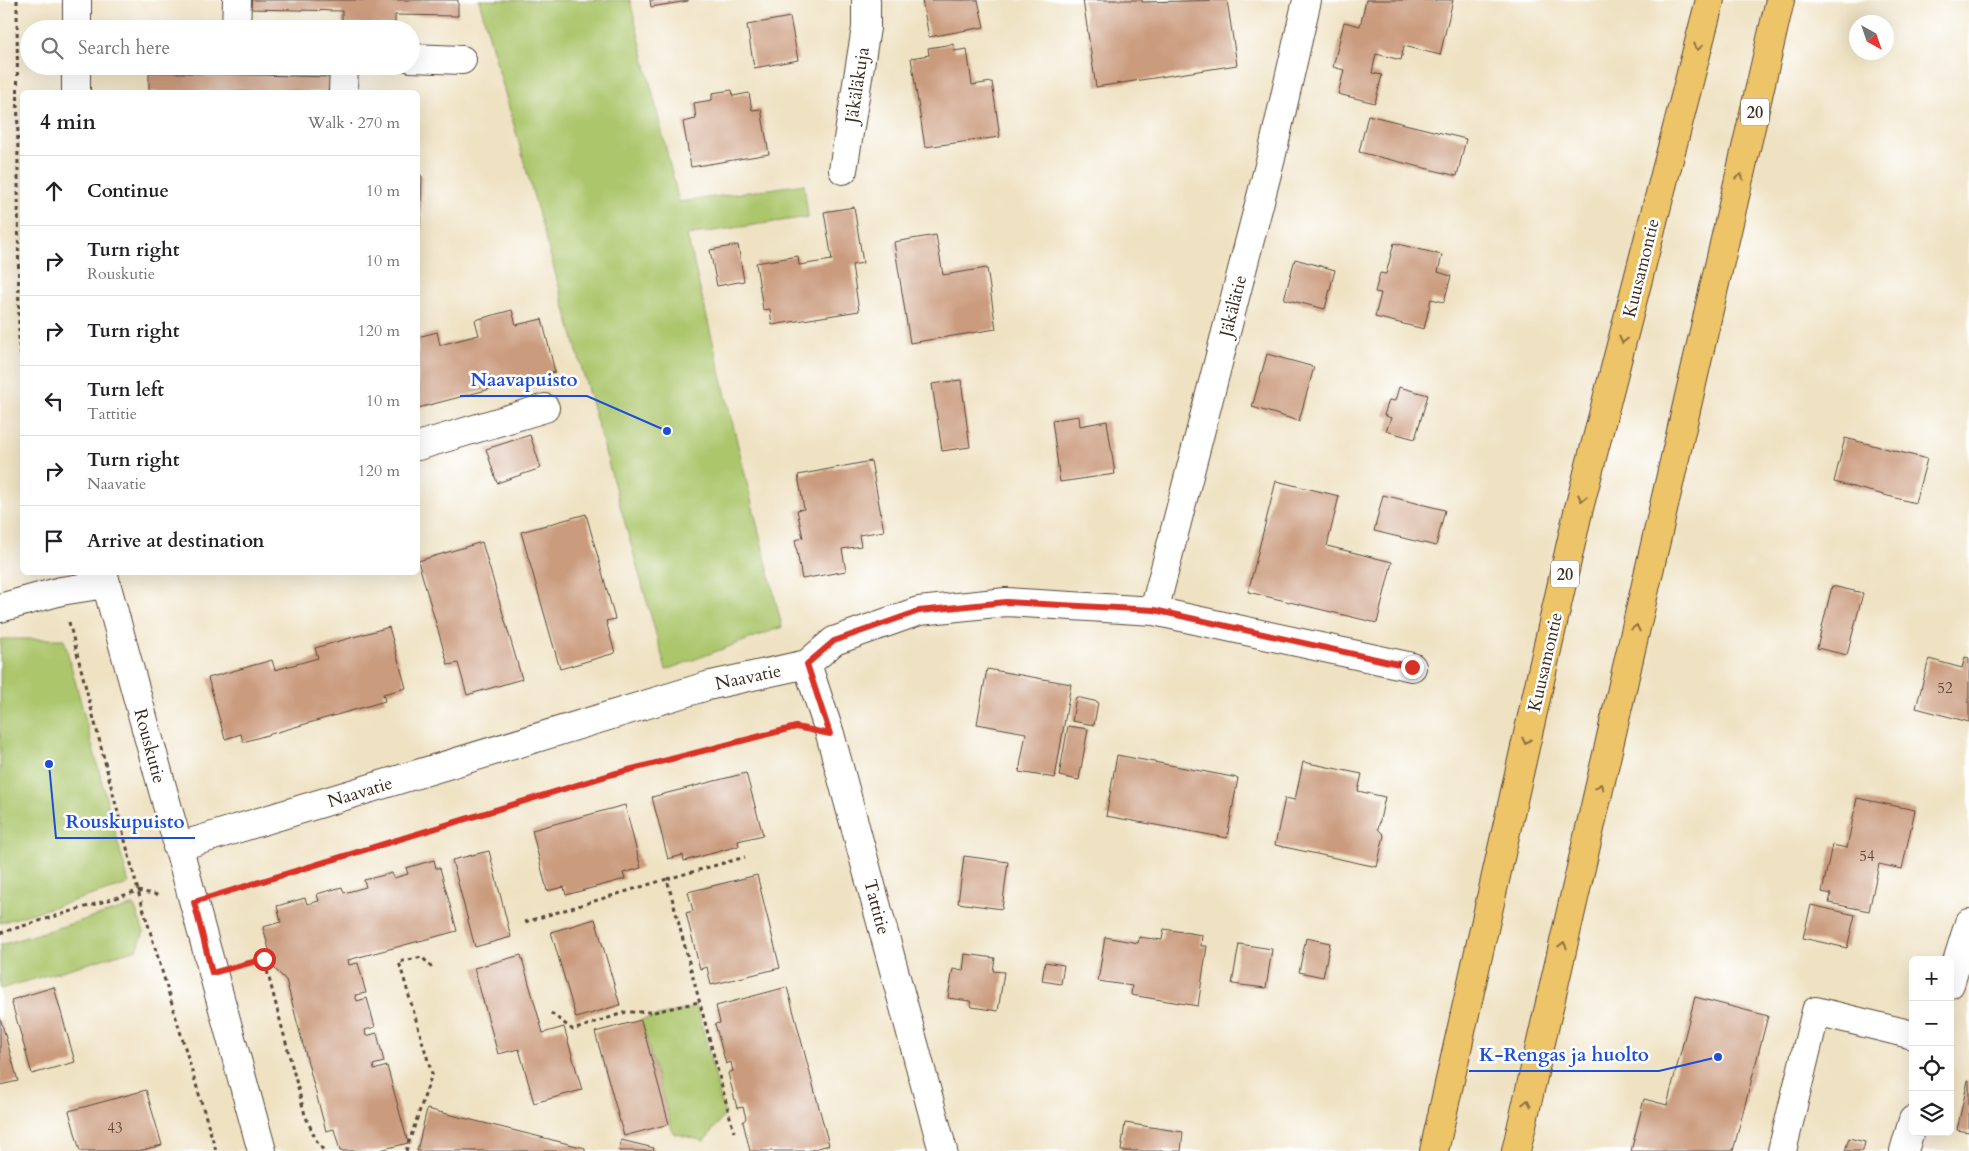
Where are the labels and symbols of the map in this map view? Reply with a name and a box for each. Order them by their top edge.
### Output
north arrow [1849,15,1894,60]
one-way arrow [1693,43,1704,52]
street label: Jäkäläkuja [839,45,876,128]
road number: 20 [1741,98,1769,125]
one-way arrow [1734,172,1745,181]
street label: Kuusamontie [1617,216,1666,320]
street label: Jäkälätie [1213,273,1253,343]
one-way arrow [1618,336,1628,344]
callout: Naavapuisto [460,362,587,396]
text: Naavapuisto [470,367,578,393]
one-way arrow [1577,493,1588,502]
road number: 20 [1551,560,1579,588]
street label: Kuusamontie [1522,610,1569,714]
one-way arrow [1630,624,1641,633]
route end [1401,656,1424,679]
street label: Naavatie [713,658,783,697]
house number: 52 [1937,678,1953,698]
street label: Rouskutie [128,706,171,786]
one-way arrow [1522,737,1532,746]
street label: Naavatie [325,771,396,814]
one-way arrow [1594,782,1604,791]
callout: Rouskupuisto [56,804,195,838]
text: Rouskupuisto [65,809,185,835]
house number: 54 [1859,846,1875,866]
street label: Tattitie [857,877,896,938]
one-way arrow [1557,941,1568,950]
route start [253,948,276,971]
callout: K-Rengas ja huolto [1469,1037,1659,1071]
text: K-Rengas ja huolto [1479,1042,1649,1068]
one-way arrow [1521,1099,1532,1108]
house number: 43 [107,1118,123,1138]

